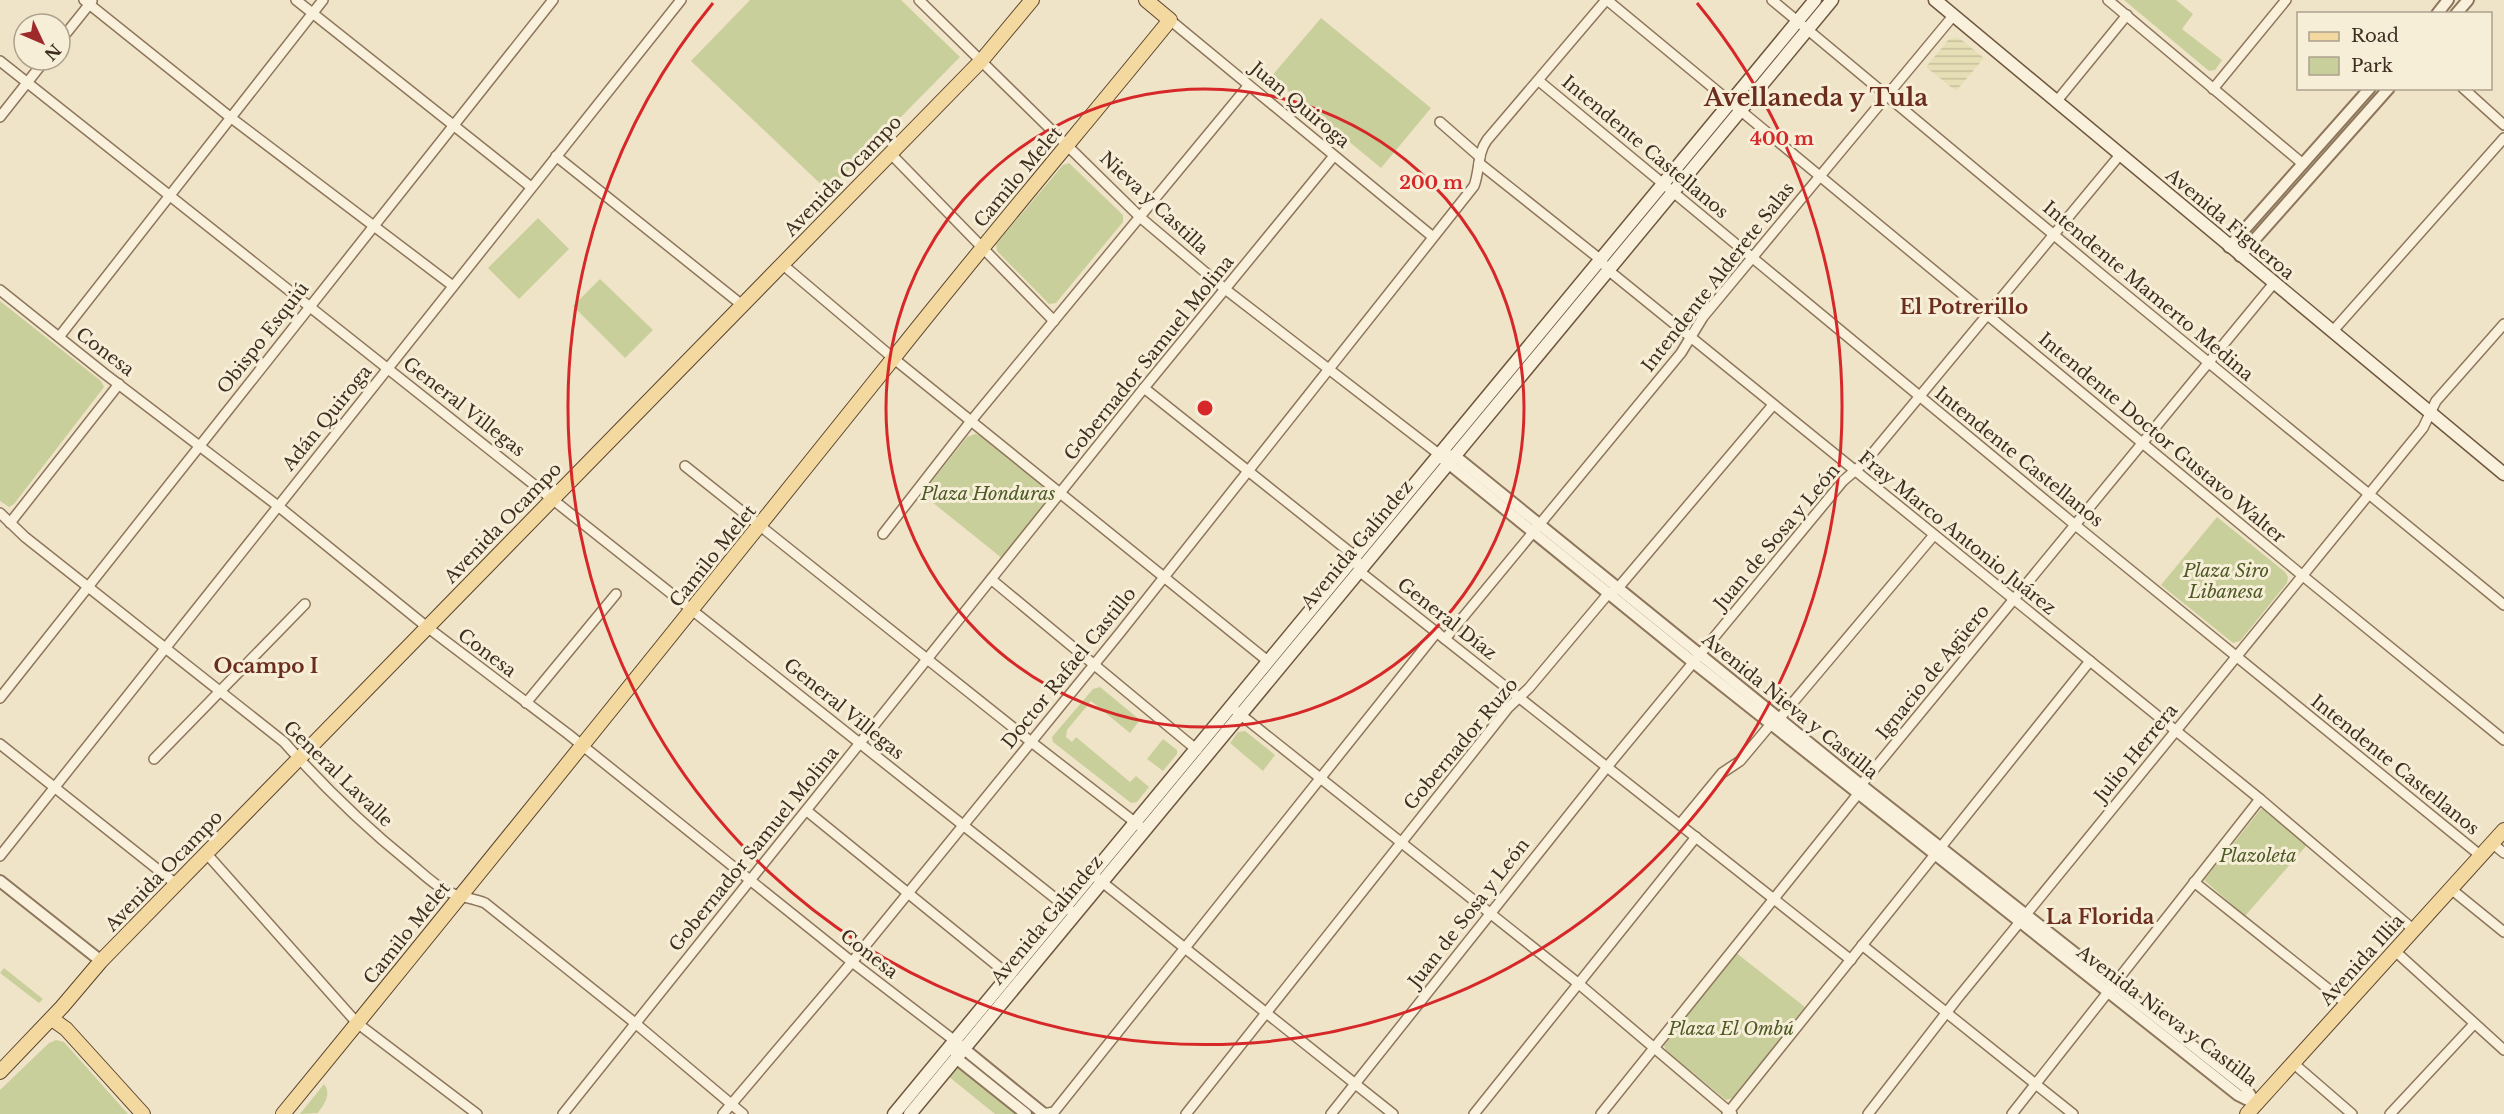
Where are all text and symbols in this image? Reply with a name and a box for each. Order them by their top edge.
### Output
north arrow [12,12,72,72]
legend [2297,12,2492,90]
text: Road [2351,25,2399,47]
text: N [40,40,65,65]
text: Park [2351,55,2393,77]
street label: Juan Quiroga [1244,56,1354,153]
street label: Intendente Castellanos [1557,71,1733,223]
district label: Avellaneda y Tula [1703,83,1928,112]
street label: Avenida Ocampo [779,111,906,242]
street label: Camilo Melet [969,122,1067,232]
text: 400 m [1750,128,1814,150]
street label: Nieva y Castilla [1095,147,1213,259]
street label: Avenida Figueroa [2161,163,2299,284]
text: 200 m [1399,172,1463,194]
street label: Intendente Alderete Salas [1637,178,1799,376]
street label: Intendente Mamerto Medina [2038,196,2258,386]
street label: Gobernador Samuel Molina [1060,251,1239,465]
street label: Obispo Esquiú [213,278,313,398]
district label: El Potrerillo [1900,295,2028,319]
street label: Conesa [72,323,138,381]
street label: Intendente Doctor Gustavo Walter [2034,328,2290,548]
street label: General Villegas [399,353,529,461]
street label: Adán Quiroga [277,361,376,476]
street label: Intendente Castellanos [1930,382,2108,532]
centre of rings [1195,398,1215,418]
street label: Fray Marco Antonio Juárez [1854,446,2060,620]
street label: Avenida Ocampo [439,458,566,589]
street label: Juan de Sosa y León [1708,460,1844,616]
street label: Avenida Galíndez [1296,476,1417,615]
park label: Plaza Honduras [920,483,1055,505]
street label: Camilo Melet [665,500,761,612]
park label: Plaza Siro Libanesa [2182,560,2269,603]
street label: General Díaz [1393,573,1501,665]
street label: Doctor Rafael Castillo [997,583,1141,753]
street label: Ignacio de Agüero [1872,600,1994,744]
street label: Conesa [454,624,520,682]
street label: Avenida Nieva y Castilla [1697,628,1882,784]
district label: Ocampo I [214,654,318,678]
street label: General Villegas [779,654,909,764]
street label: Gobernador Ruzo [1399,673,1523,815]
street label: Intendente Castellanos [2306,690,2484,840]
street label: Julio Herrera [2088,699,2182,808]
street label: General Lavalle [279,716,397,832]
street label: Gobernador Samuel Molina [665,742,844,956]
street label: Avenida Ocampo [100,806,227,937]
street label: Juan de Sosa y León [1403,834,1534,994]
park label: Plazoleta [2218,845,2297,867]
street label: Avenida Galíndez [986,851,1107,990]
street label: Camilo Melet [359,877,455,989]
district label: La Florida [2046,905,2155,929]
street label: Avenida Illia [2315,910,2409,1011]
street label: Conesa [836,925,902,983]
street label: Avenida Nieva y Castilla [2072,940,2262,1091]
park label: Plaza El Ombú [1667,1018,1794,1040]

